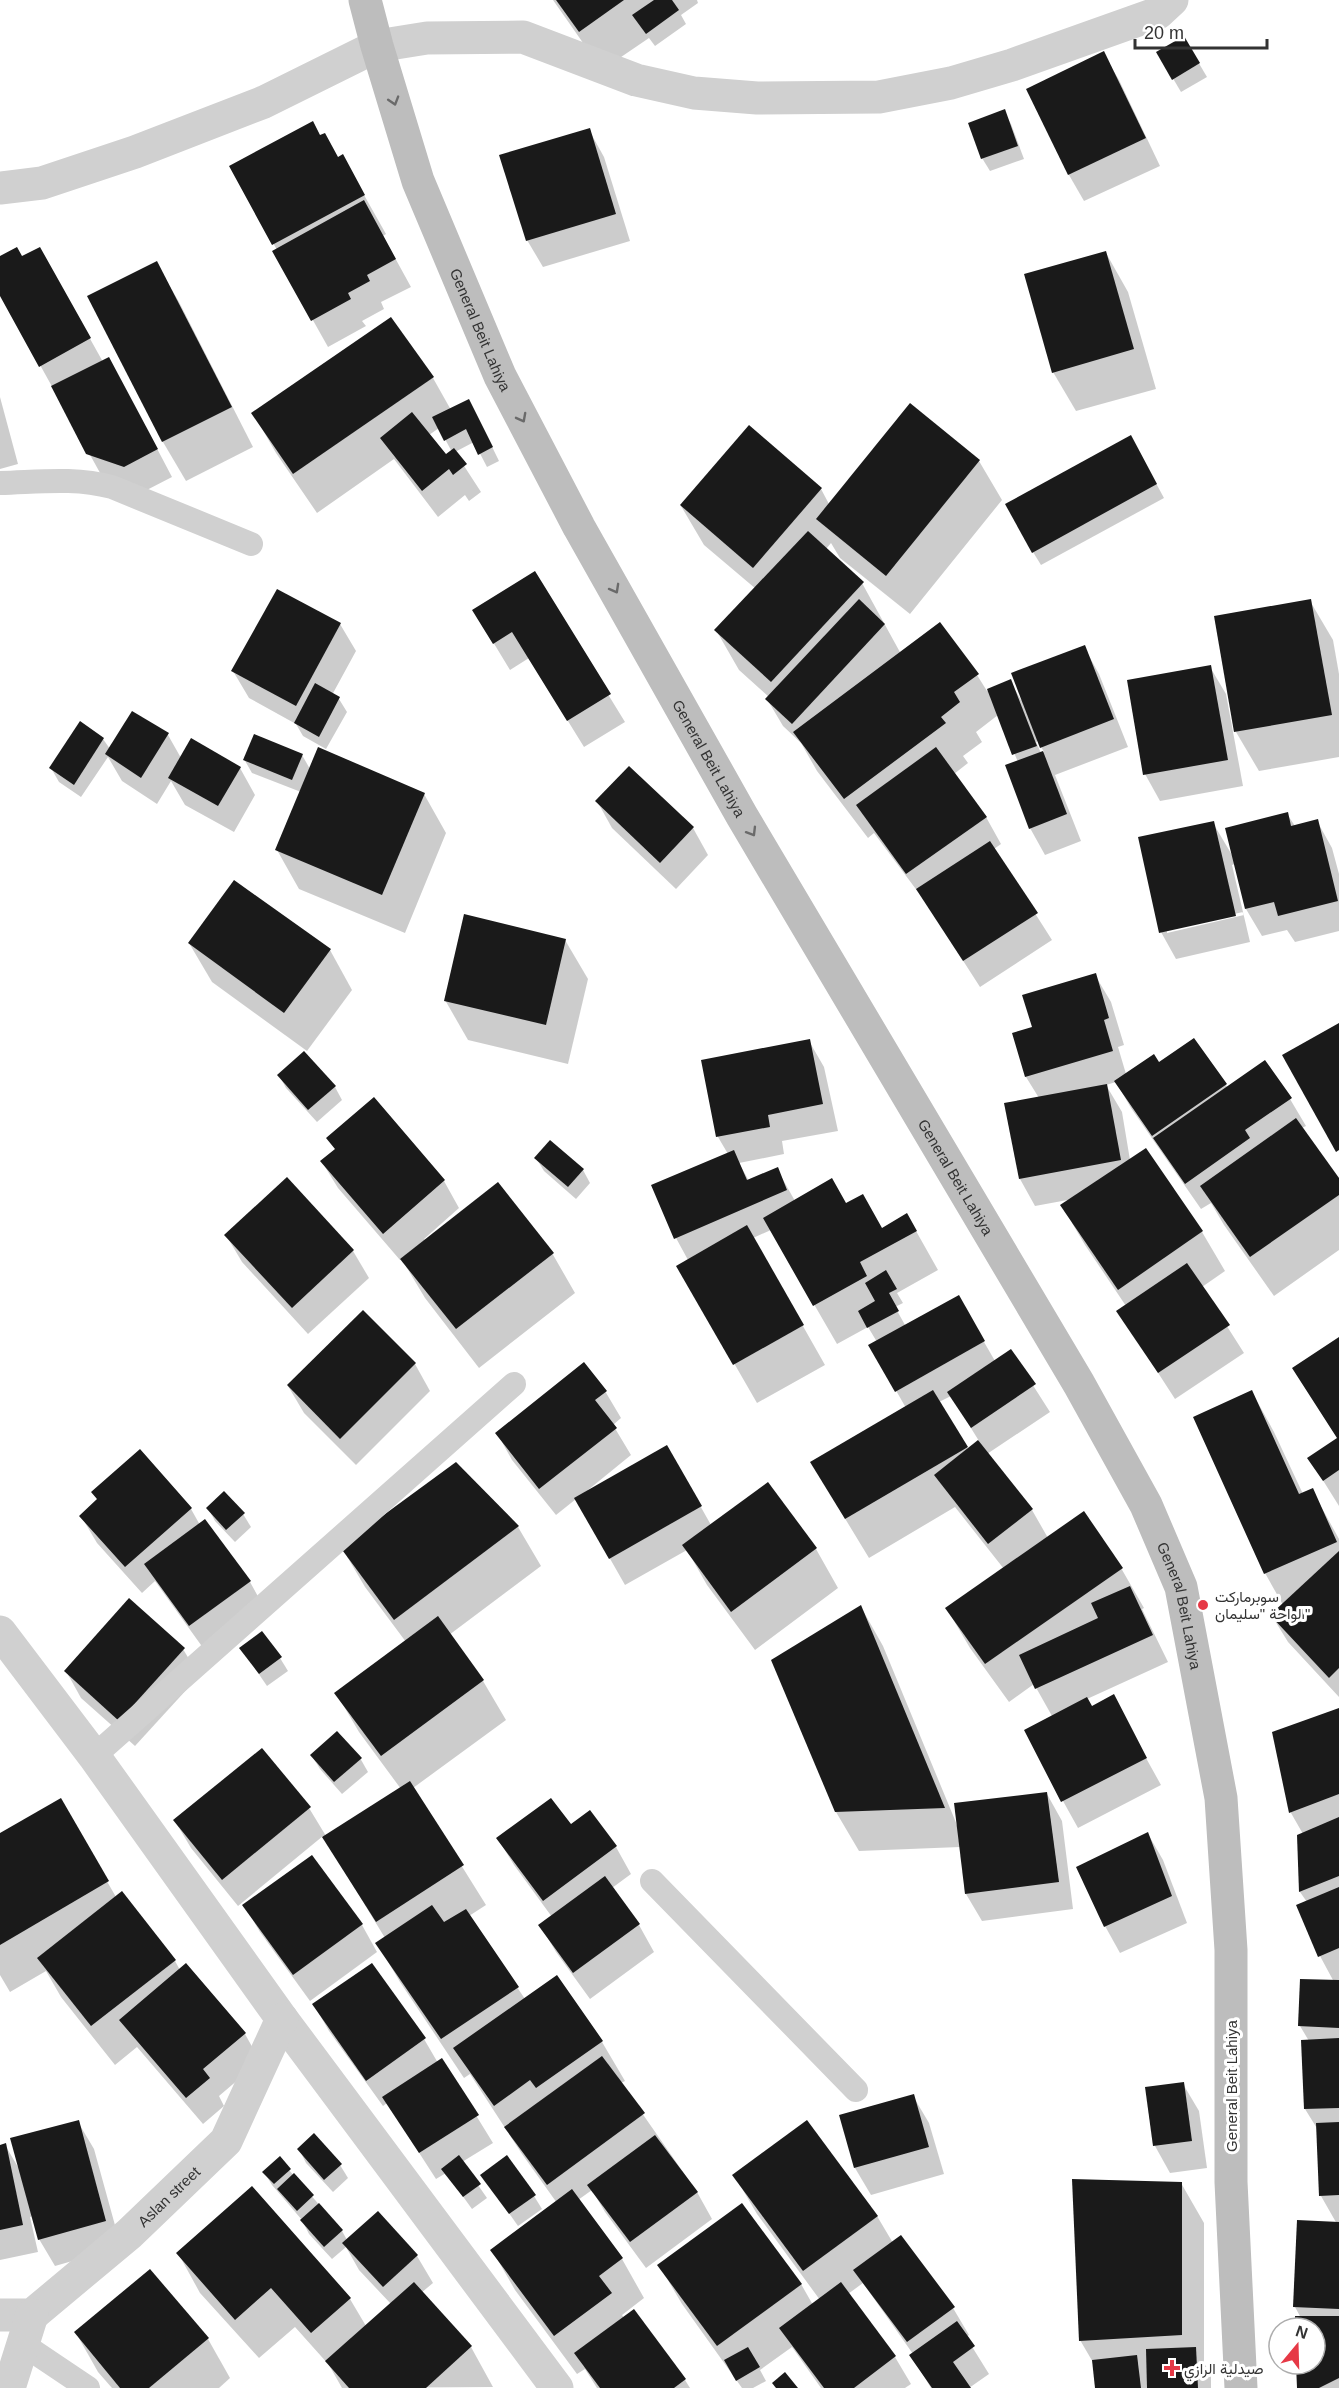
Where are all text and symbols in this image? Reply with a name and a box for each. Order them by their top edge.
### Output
scale bar [1135,12,1267,50]
text: 20 m [1144,23,1184,43]
one-way arrow [387,96,399,106]
street label: General Beit Lahiya [447,266,515,394]
one-way arrow [515,412,526,422]
one-way arrow [607,583,619,594]
street label: General Beit Lahiya [670,697,749,820]
one-way arrow [744,826,756,836]
street label: General Beit Lahiya [915,1116,997,1238]
street label: General Beit Lahiya [1154,1539,1205,1671]
place label: سوبرماركت الواحة "سليمان" [1215,1588,1310,1623]
marker: سوبرماركت الواحة "سليمان" [1196,1598,1210,1612]
street label: General Beit Lahiya [1223,2019,1240,2152]
street label: Aslan street [134,2162,204,2230]
north arrow [1267,2316,1327,2376]
text: N [1293,2322,1310,2342]
place label: صيدلية الرازي [1184,2360,1263,2382]
marker: صيدلية الرازي [1165,2361,1179,2375]

